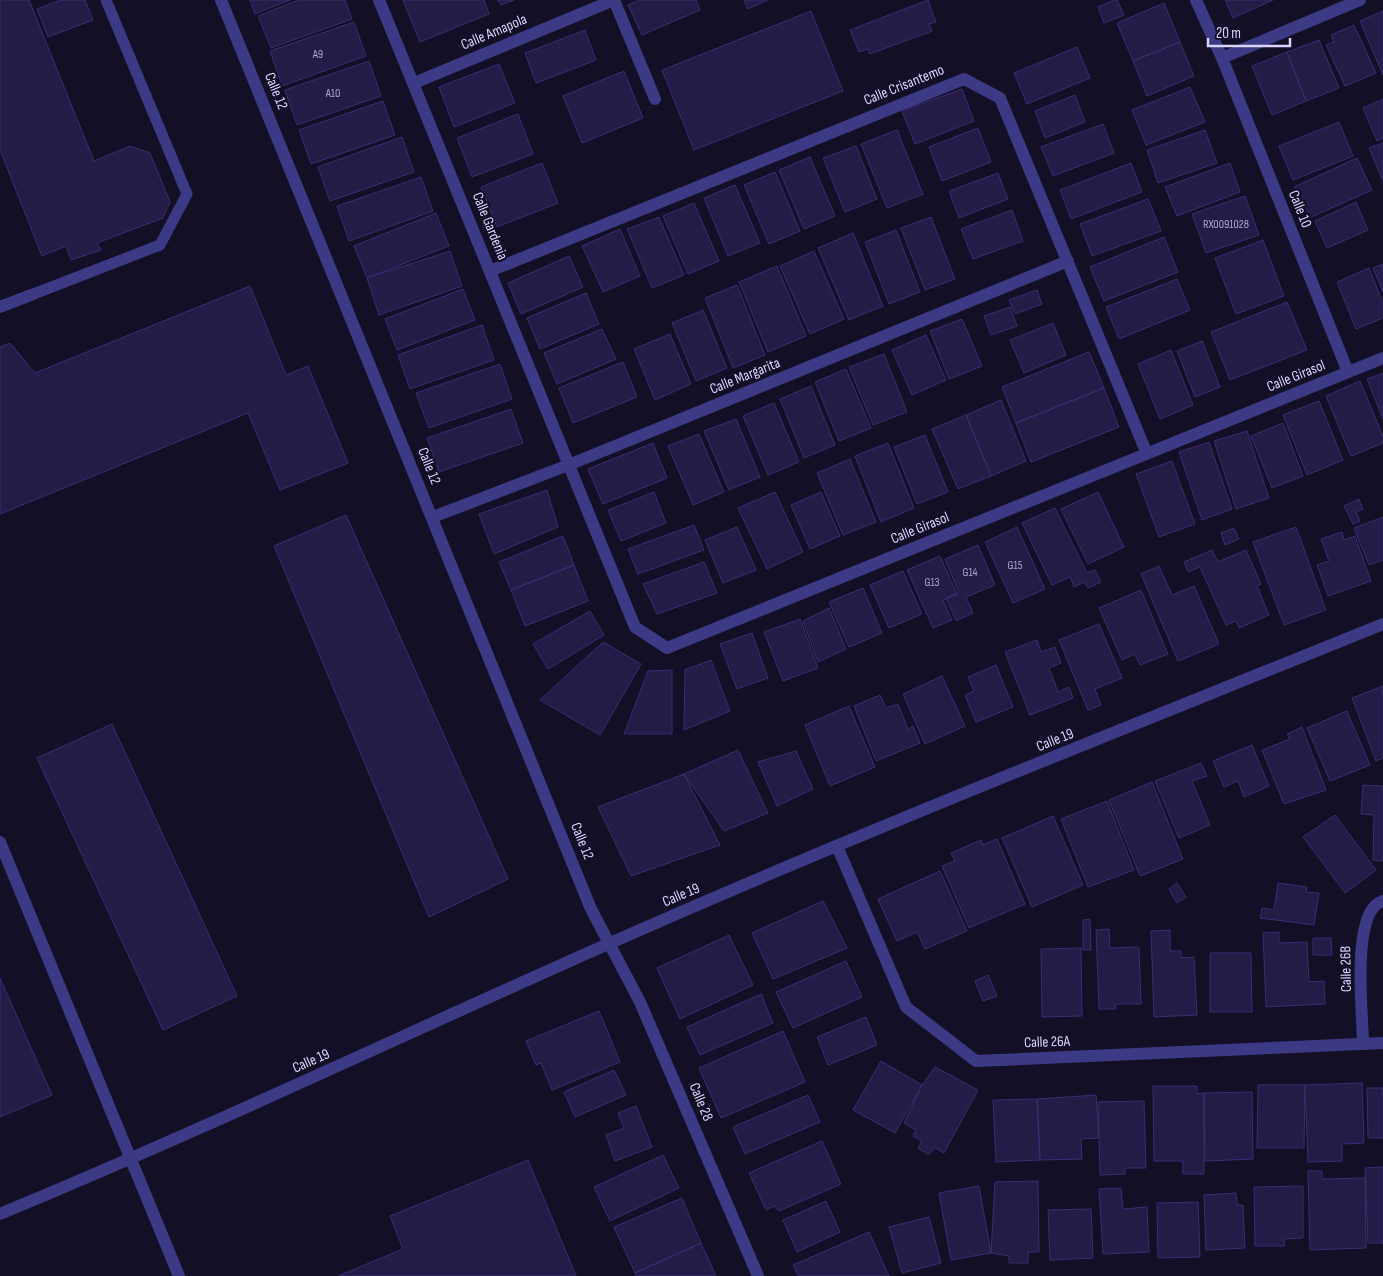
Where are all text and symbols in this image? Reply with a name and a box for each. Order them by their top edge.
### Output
street label: Calle Amapola [458,10,530,54]
scale bar [1208,15,1290,47]
text: 20 m [1216,24,1241,43]
house number: A9 [312,47,323,62]
street label: Calle Crisantemo [861,60,947,110]
street label: Calle 12 [260,70,292,112]
house number: A10 [325,86,340,101]
street label: Calle 10 [1284,187,1316,231]
street label: Calle Gardenia [468,189,512,263]
house number: RX0091028 [1203,217,1249,232]
street label: Calle Margarita [707,353,783,399]
street label: Calle Girasol [1264,356,1328,396]
street label: Calle 12 [413,445,445,487]
street label: Calle Girasol [888,508,952,548]
house number: G15 [1007,558,1023,573]
house number: G14 [962,565,978,580]
house number: G13 [924,575,940,590]
street label: Calle 19 [1034,724,1076,756]
street label: Calle 12 [566,820,598,862]
street label: Calle 19 [659,879,703,911]
street label: Calle 26B [1336,945,1356,992]
street label: Calle 26A [1024,1032,1071,1052]
street label: Calle 19 [289,1044,333,1078]
street label: Calle 28 [685,1080,717,1124]

